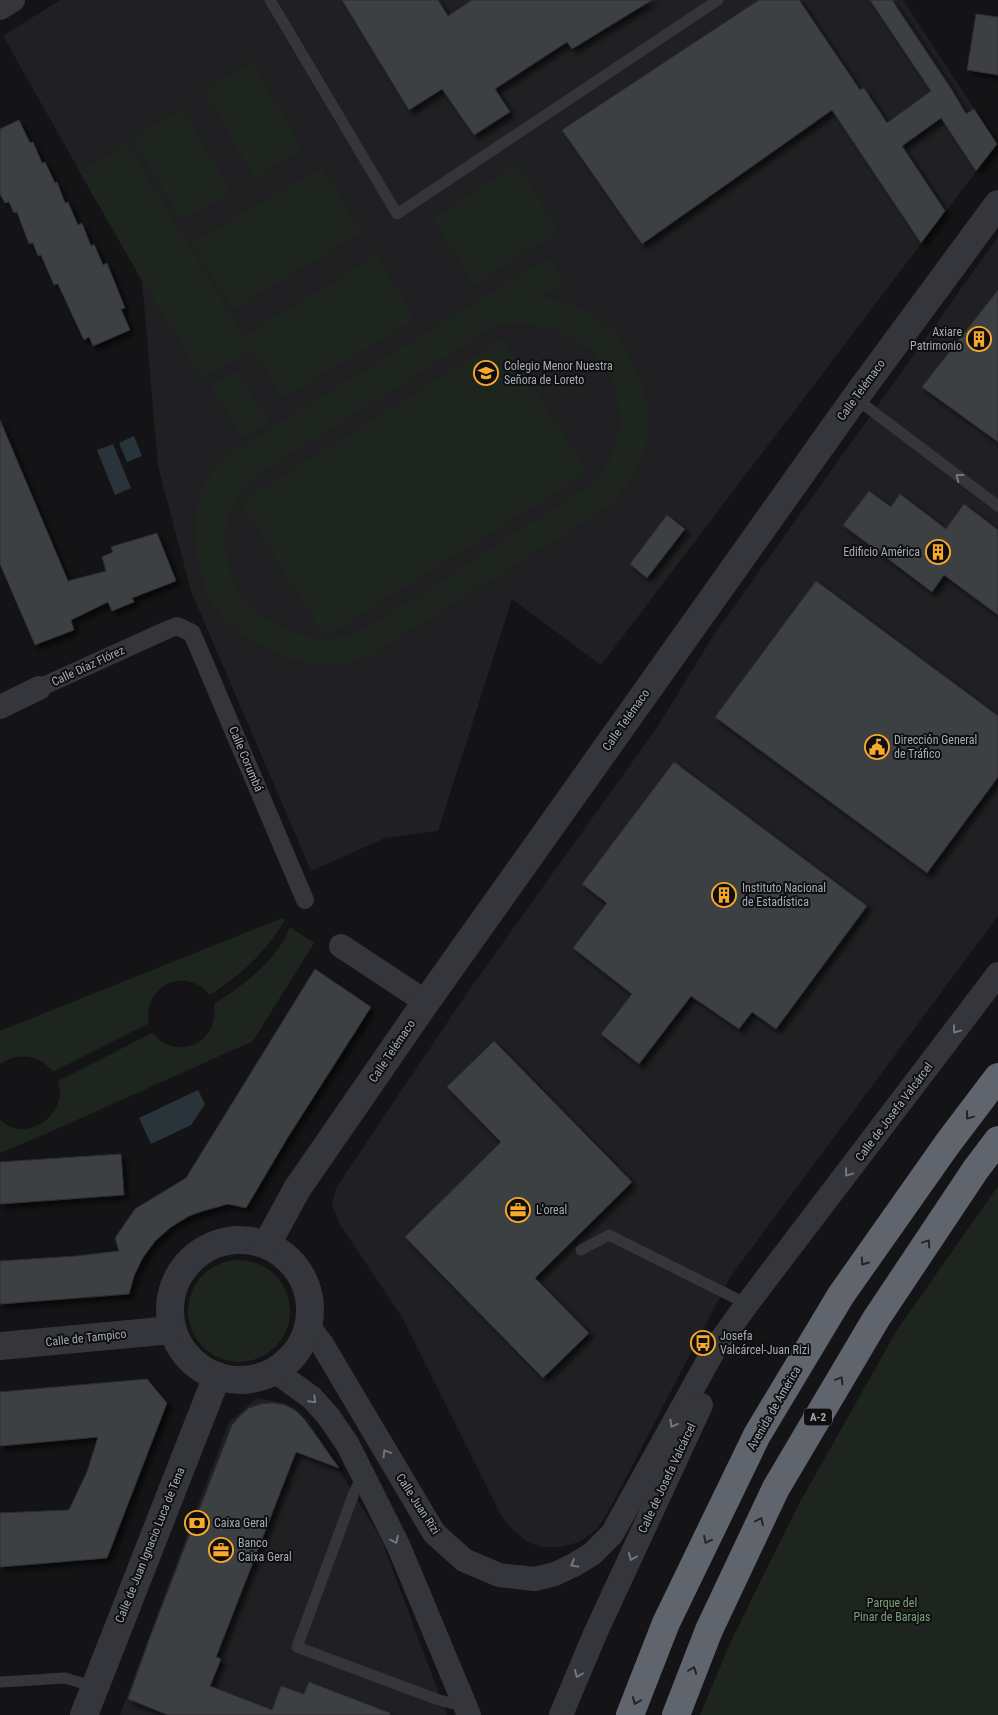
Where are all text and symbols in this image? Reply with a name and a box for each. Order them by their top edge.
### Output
place label: Axiare Patrimonio [910,325,962,353]
building icon: Axiare Patrimonio [966,326,992,352]
street label: Calle Telémaco [834,357,888,423]
place label: Colegio Menor Nuestra Señora de Loreto [504,359,613,387]
school or university icon: Colegio Menor Nuestra Señora de Loreto [473,360,499,386]
one-way arrow [955,474,965,483]
building icon: Edificio América [925,539,951,565]
place label: Edificio América [843,545,920,559]
street label: Calle Díaz Flórez [49,643,127,689]
street label: Calle Telémaco [600,686,652,754]
street label: Calle Corumbá [226,724,266,794]
place label: Dirección General de Tráfico [894,733,977,761]
public building icon: Dirección General de Tráfico [864,734,890,760]
place label: Instituto Nacional de Estadística [742,881,826,909]
building icon: Instituto Nacional de Estadística [711,882,737,908]
street label: Calle Telémaco [366,1017,418,1085]
one-way arrow [953,1024,962,1034]
street label: Calle de Josefa Valcárcel [852,1060,936,1164]
one-way arrow [966,1110,974,1119]
one-way arrow [845,1167,853,1176]
office icon: L'oreal [505,1197,531,1223]
place label: L'oreal [536,1203,567,1217]
one-way arrow [921,1239,930,1249]
one-way arrow [861,1256,870,1266]
street label: Calle de Tampico [45,1327,127,1349]
place label: Josefa Valcárcel-Juan Rizi [720,1329,810,1357]
bus stop icon: Josefa Valcárcel-Juan Rizi [690,1330,716,1356]
street label: Avenida de América [744,1364,804,1452]
one-way arrow [833,1377,843,1386]
one-way arrow [307,1394,316,1403]
road number: A-2 [804,1408,832,1425]
one-way arrow [670,1418,680,1427]
street label: Calle de Josefa Valcárcel [635,1421,699,1535]
one-way arrow [383,1450,392,1459]
street label: Calle de Juan Ignacio Luca de Tena [112,1465,188,1625]
street label: Calle Juan Rizi [393,1471,443,1537]
bank icon: Caixa Geral [184,1510,210,1536]
place label: Caixa Geral [214,1516,268,1530]
one-way arrow [754,1518,764,1527]
one-way arrow [389,1535,399,1544]
one-way arrow [702,1535,713,1544]
place label: Banco Caixa Geral [238,1536,292,1564]
office icon: Banco Caixa Geral [208,1537,234,1563]
one-way arrow [627,1552,638,1561]
one-way arrow [571,1558,580,1568]
park label: Parque del Pinar de Barajas [853,1596,931,1624]
one-way arrow [687,1666,697,1674]
one-way arrow [574,1669,585,1678]
one-way arrow [632,1696,642,1705]

